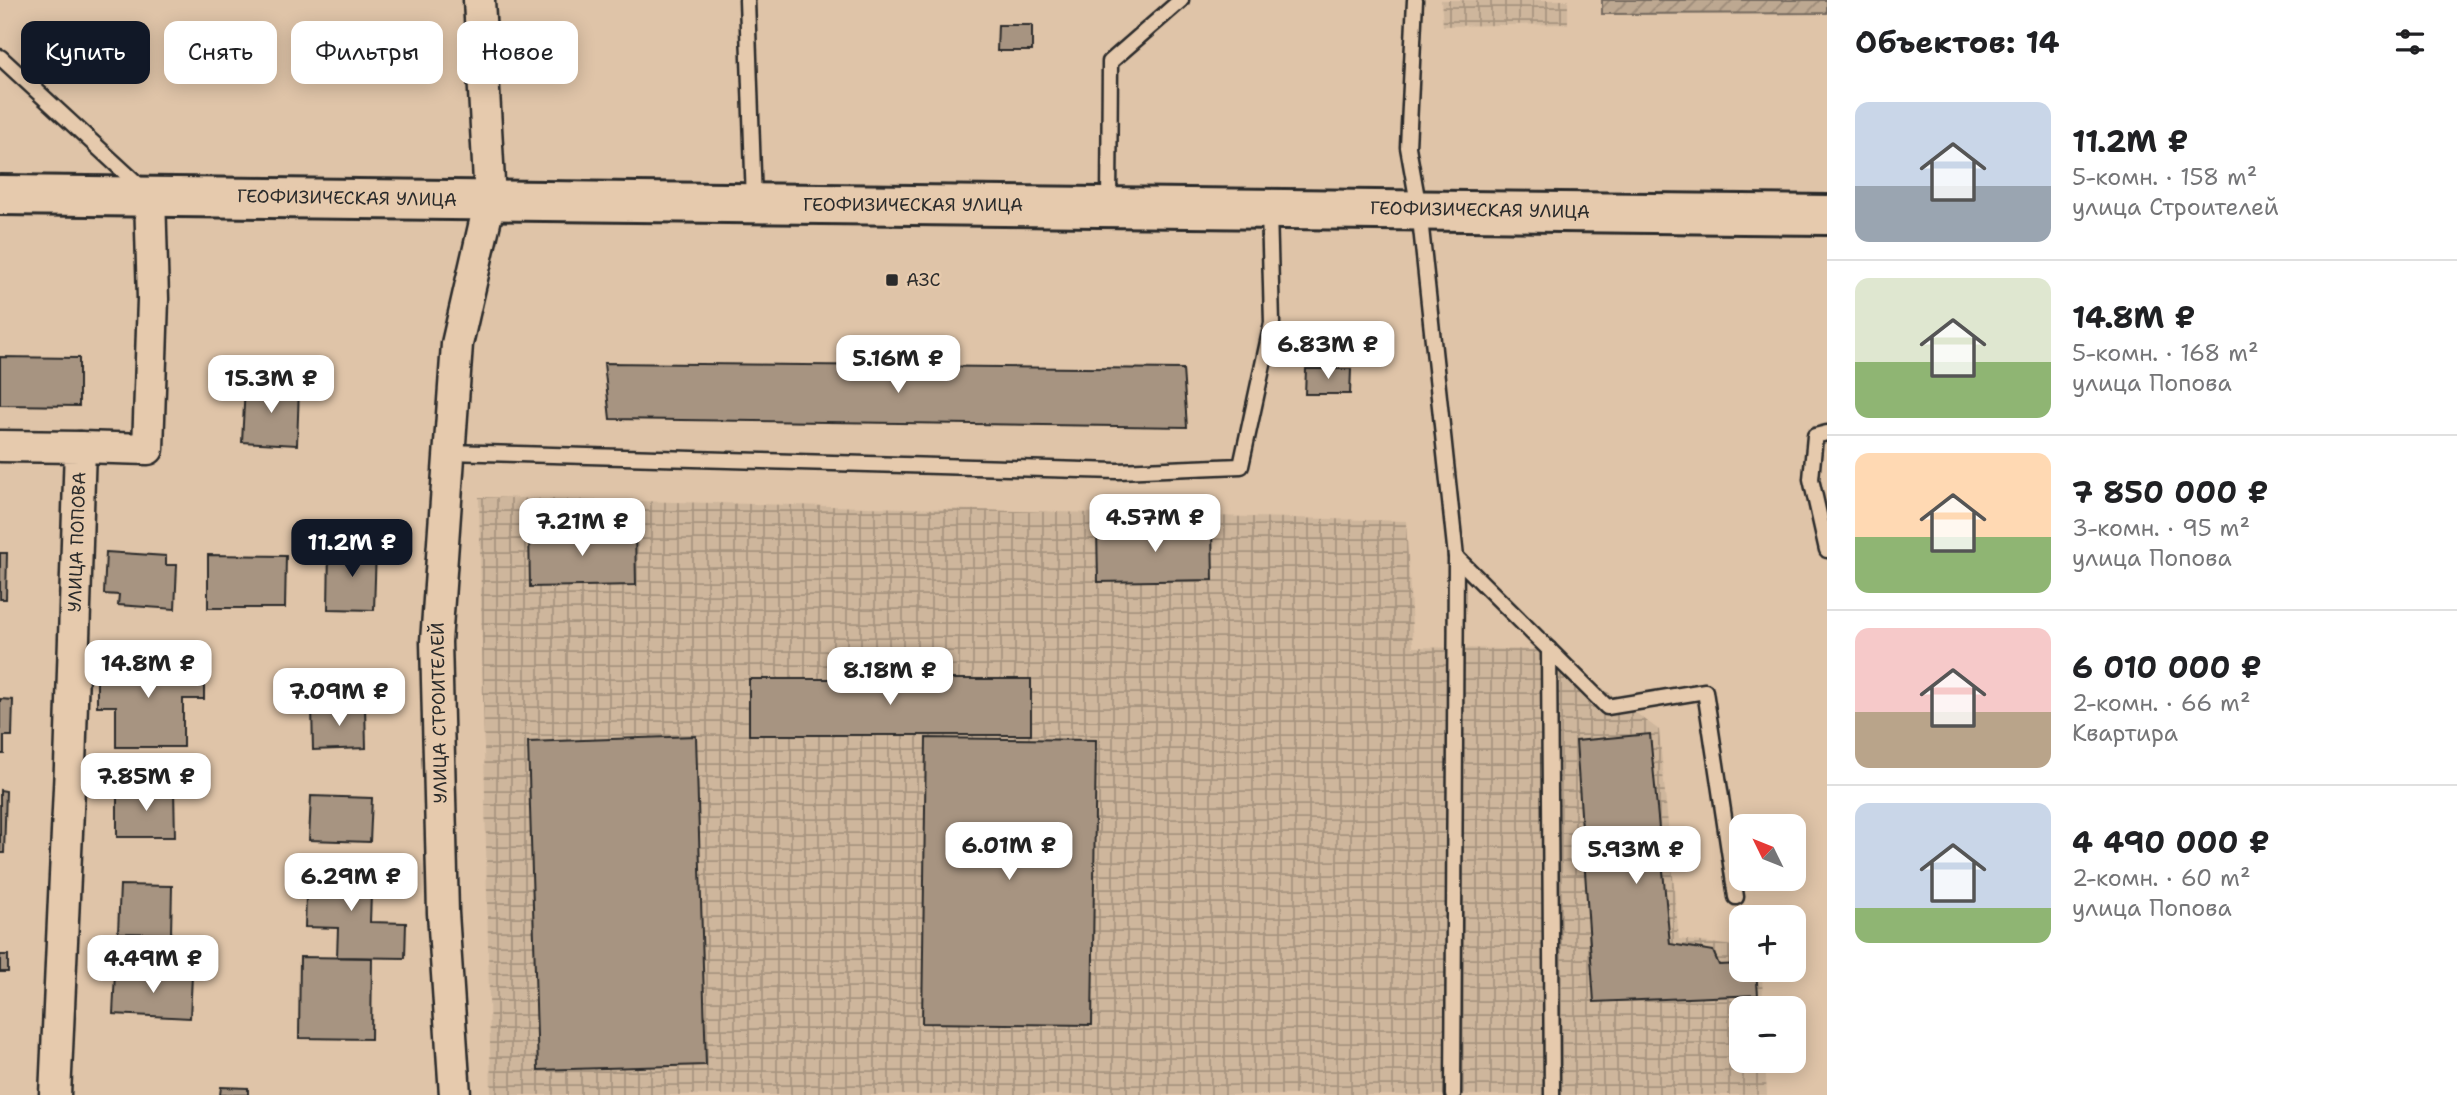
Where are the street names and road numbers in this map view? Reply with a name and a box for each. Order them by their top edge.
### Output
street label: ГЕОФИЗИЧЕСКАЯ УЛИЦА [237,184,457,212]
street label: ГЕОФИЗИЧЕСКАЯ УЛИЦА [803,193,1023,217]
street label: ГЕОФИЗИЧЕСКАЯ УЛИЦА [1370,196,1590,224]
street label: УЛИЦА ПОПОВА [63,471,91,613]
street label: УЛИЦА СТРОИТЕЛЕЙ [425,622,453,804]

